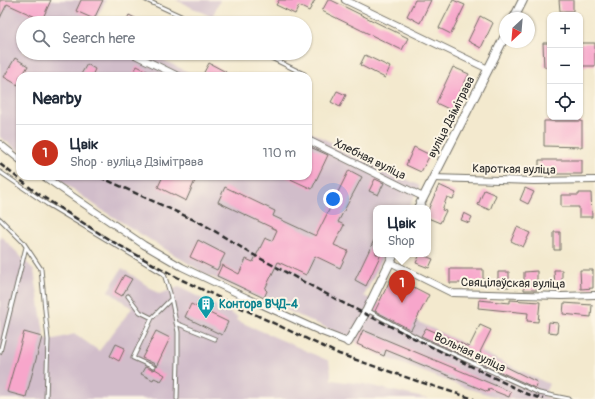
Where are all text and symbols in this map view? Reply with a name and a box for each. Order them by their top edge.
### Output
north arrow [499,12,535,48]
map controls [547,12,583,120]
button: + [547,12,583,48]
search box [16,16,312,60]
icon: search [30,27,52,49]
text: Search here [62,29,135,48]
button: − [547,48,583,84]
street label: вуліца Дзімітрава [425,74,479,160]
button: locate [547,84,583,120]
text: Nearby [32,88,81,109]
text: Цвік [70,135,98,154]
street label: Хлебная вуліца [331,136,408,183]
text: 1 [42,145,48,161]
text: 110 m [263,145,296,161]
text: Shop · вуліца Дзімітрава [70,154,203,170]
street label: Кароткая вуліца [472,161,556,178]
your location [323,189,343,209]
popup [373,205,431,257]
text: Цвік [388,214,416,233]
text: Shop [388,233,415,249]
pin: 1 [389,270,415,303]
street label: Свяцілаўская вуліца [461,275,566,292]
building icon: Контора ВЧД-4 [196,294,216,319]
place label: Контора ВЧД-4 [219,297,298,312]
street label: Вольная вуліца [432,329,508,376]

